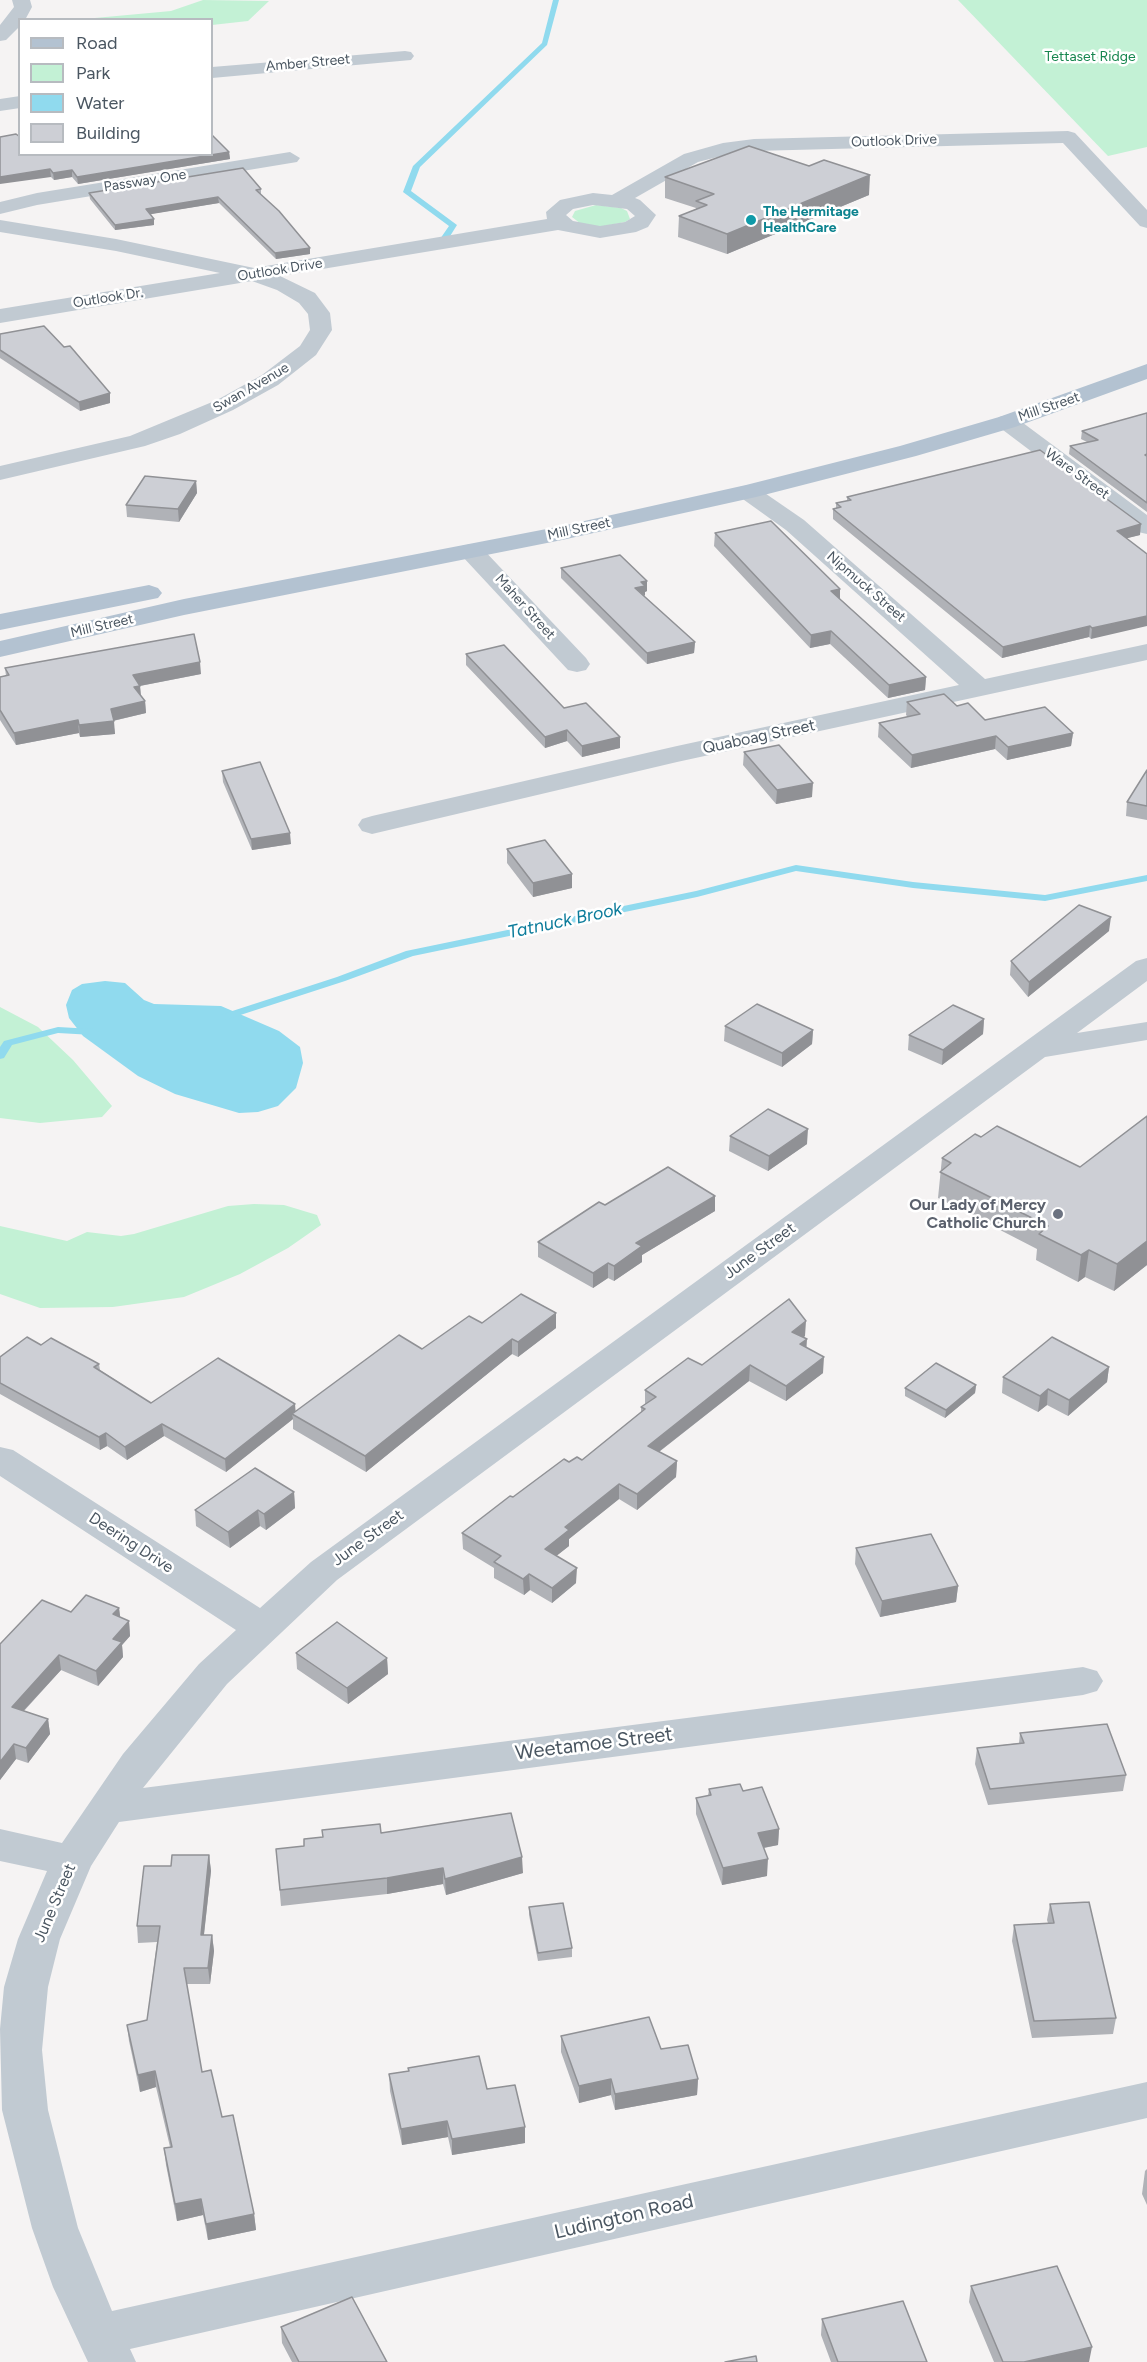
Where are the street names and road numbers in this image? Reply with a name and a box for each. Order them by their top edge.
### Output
street label: Amber Street [265,51,351,75]
street label: Outlook Drive [851,131,937,151]
street label: Passway One [103,166,187,196]
street label: Outlook Drive [236,255,324,285]
street label: Outlook Dr. [72,284,144,312]
street label: Swan Avenue [210,359,292,417]
street label: Mill Street [1016,389,1082,425]
street label: Ware Street [1042,445,1112,503]
street label: Mill Street [546,514,612,544]
street label: Nipmuck Street [823,548,909,626]
street label: Maher Street [491,571,559,643]
street label: Mill Street [69,611,135,641]
street label: Quaboag Street [701,716,817,758]
street label: June Street [721,1219,799,1283]
street label: June Street [329,1506,407,1570]
street label: Deering Drive [85,1509,177,1577]
street label: Weetamoe Street [514,1722,674,1766]
street label: June Street [30,1861,80,1945]
street label: Ludington Road [552,2189,696,2245]

